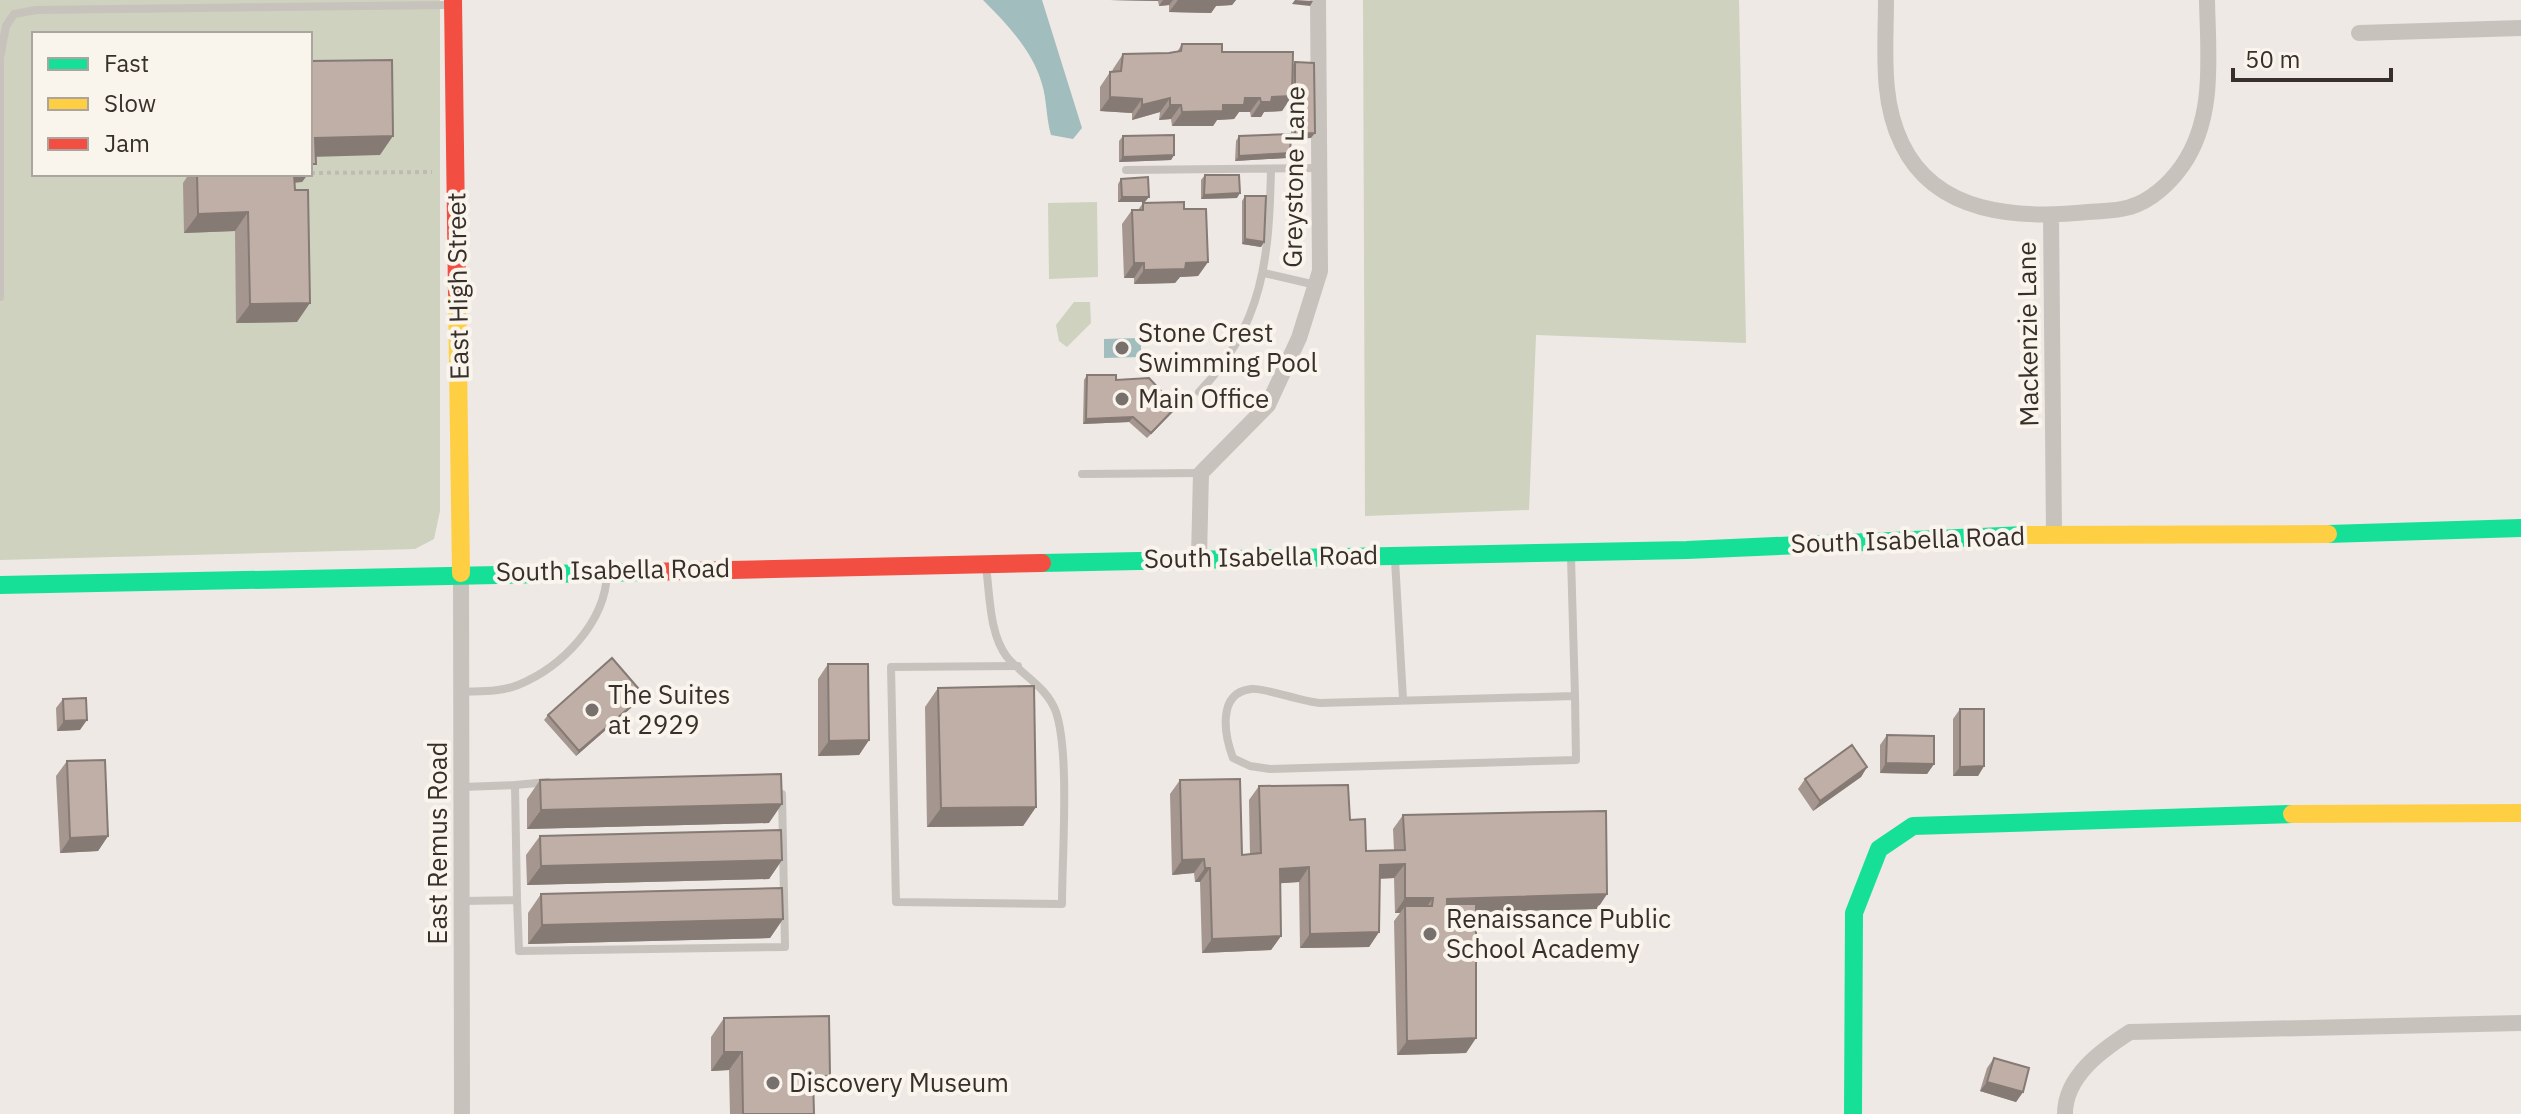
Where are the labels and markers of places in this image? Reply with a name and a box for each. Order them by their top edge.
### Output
place label: Stone Crest Swimming Pool [1138,315,1318,379]
marker: Stone Crest Swimming Pool [1113,339,1131,357]
place label: Main Office [1138,381,1269,415]
marker: Main Office [1113,390,1131,408]
place label: The Suites at 2929 [608,677,730,741]
marker: The Suites at 2929 [583,701,601,719]
place label: Renaissance Public School Academy [1446,901,1671,965]
marker: Renaissance Public School Academy [1421,925,1439,943]
place label: Discovery Museum [789,1065,1009,1099]
marker: Discovery Museum [764,1074,782,1092]

